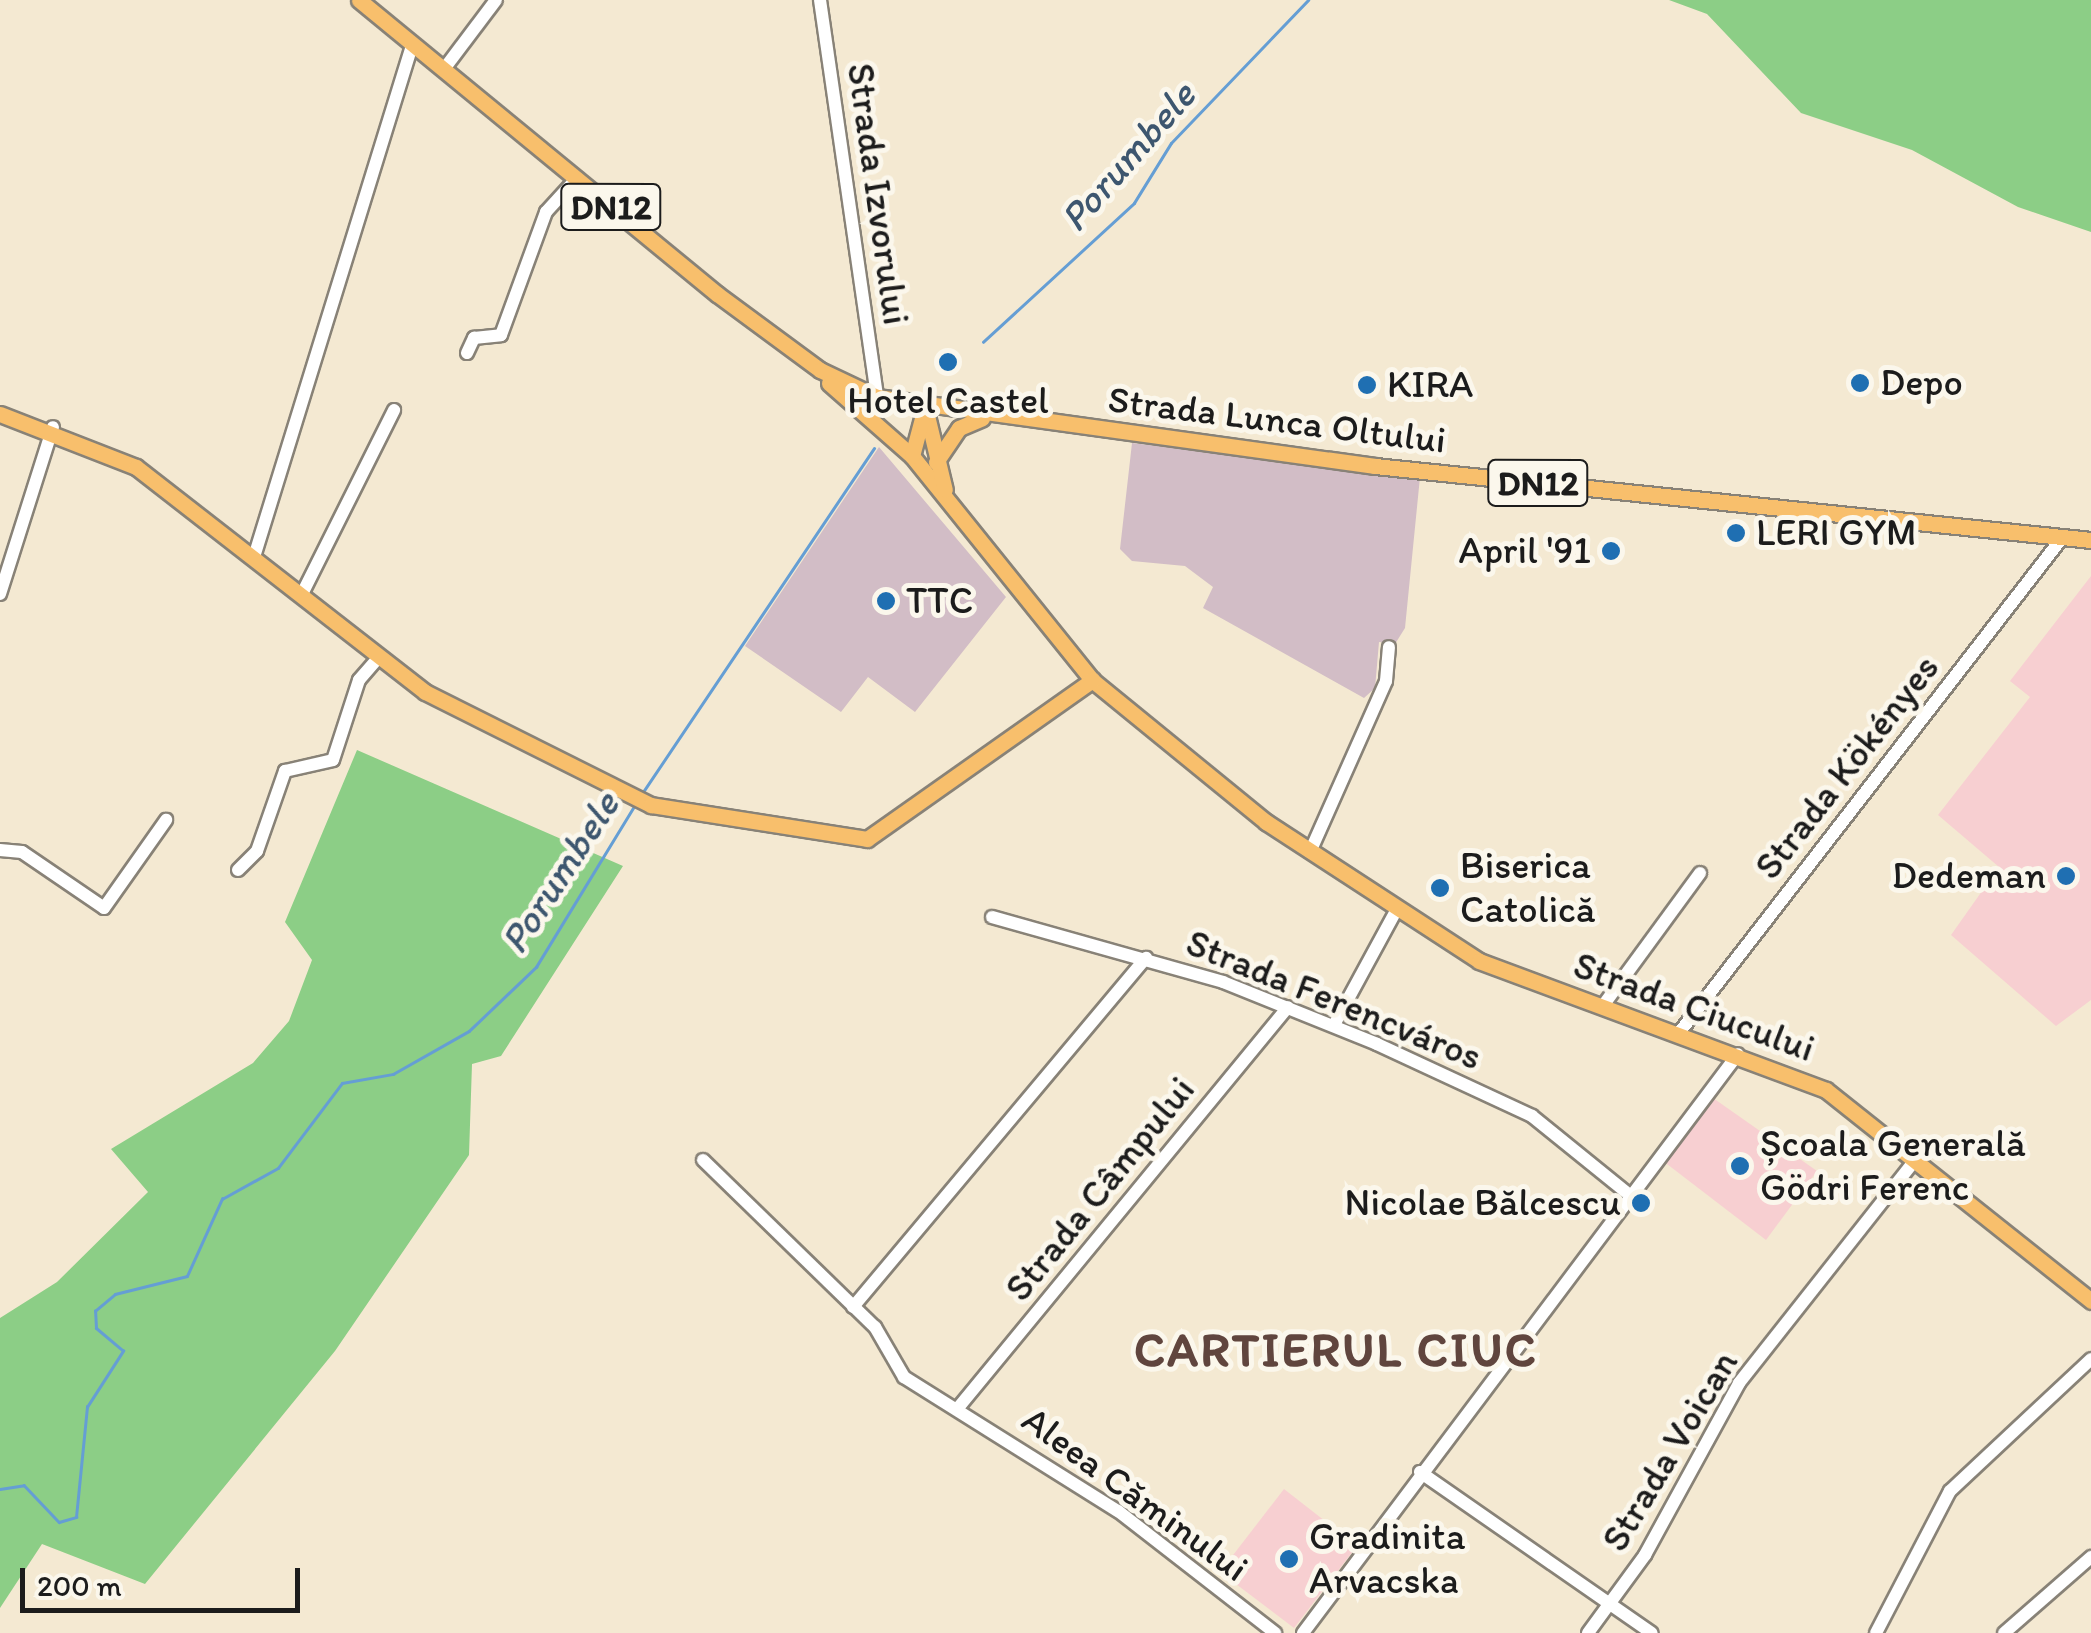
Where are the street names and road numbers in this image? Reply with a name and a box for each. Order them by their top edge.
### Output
street label: Strada Izvorului [837,60,919,328]
road number: DN12 [558,177,664,237]
street label: Strada Lunca Oltului [1106,377,1448,463]
road number: DN12 [1486,453,1590,513]
street label: Strada Kökényes [1745,646,1949,888]
street label: Strada Ferencváros [1180,920,1488,1080]
street label: Strada Ciucului [1567,942,1821,1072]
street label: Strada Câmpului [996,1068,1204,1310]
street label: Strada Voican [1592,1343,1748,1559]
street label: Aleea Căminului [1013,1397,1257,1591]

